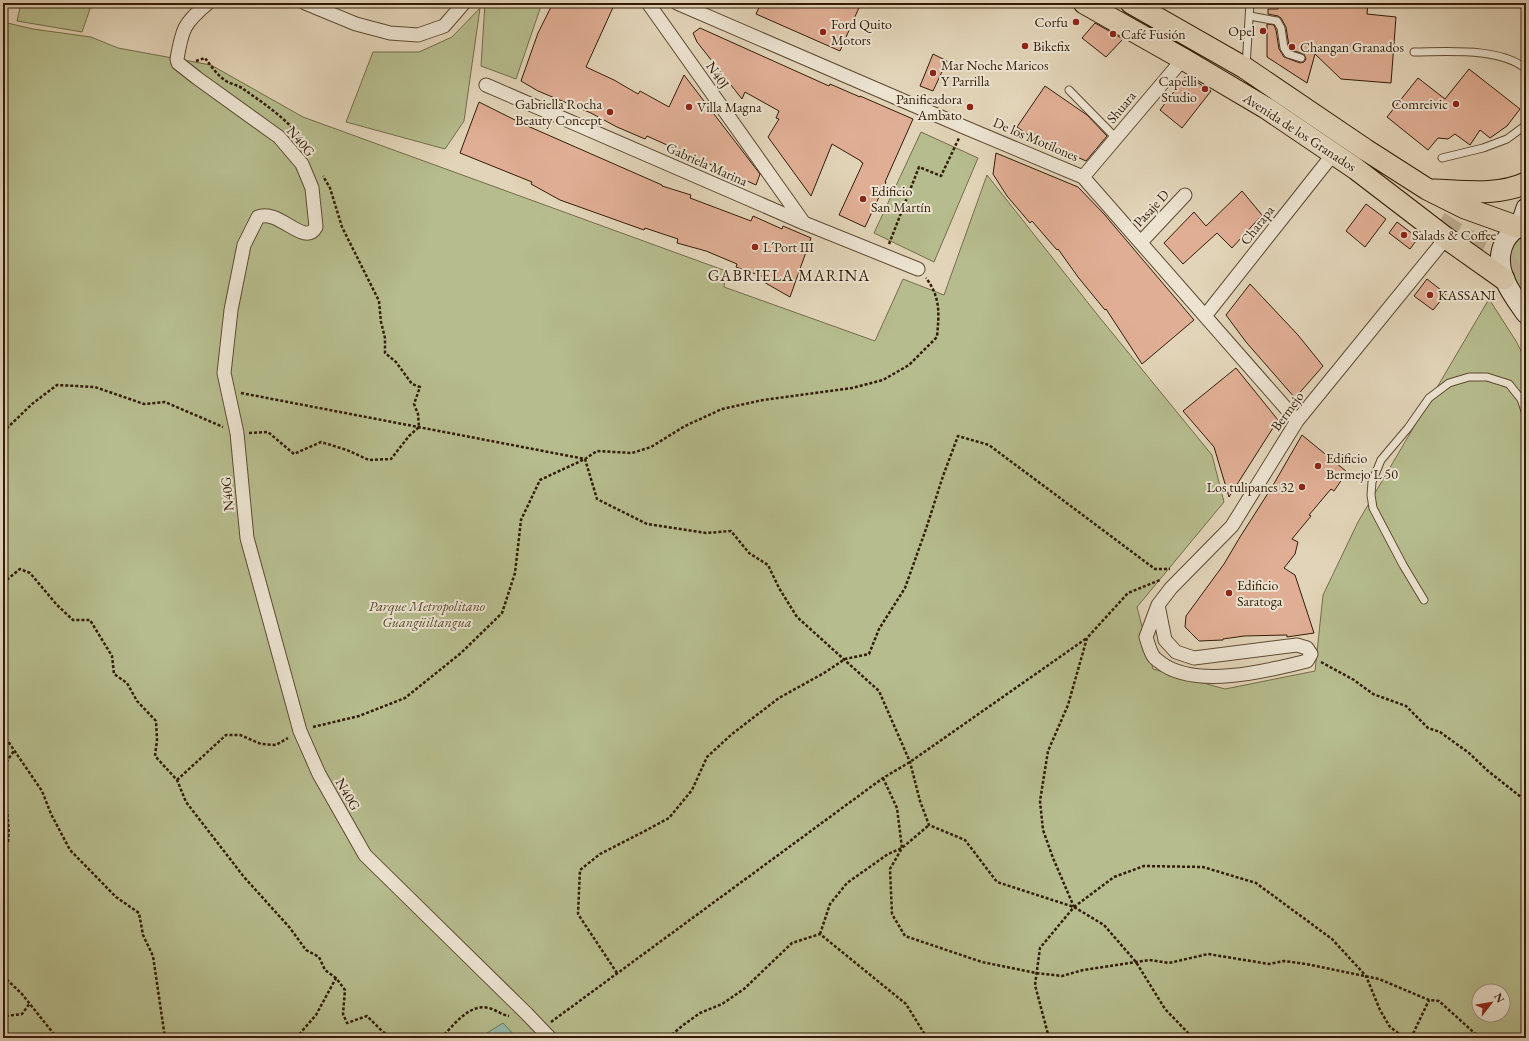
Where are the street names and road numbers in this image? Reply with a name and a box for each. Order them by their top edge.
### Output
street label: N40J [702,58,734,92]
street label: Shuara [1102,87,1140,127]
street label: Avenida de los Granados [1239,88,1360,176]
street label: De los Motilones [991,113,1082,165]
street label: N40G [283,122,319,160]
street label: Gabriela Marina [663,138,751,190]
street label: Pasaje D [1129,185,1173,230]
street label: Charapa [1236,201,1278,248]
street label: Bermejo [1267,388,1307,434]
street label: N40G [217,476,237,512]
street label: N40G [332,774,364,814]

